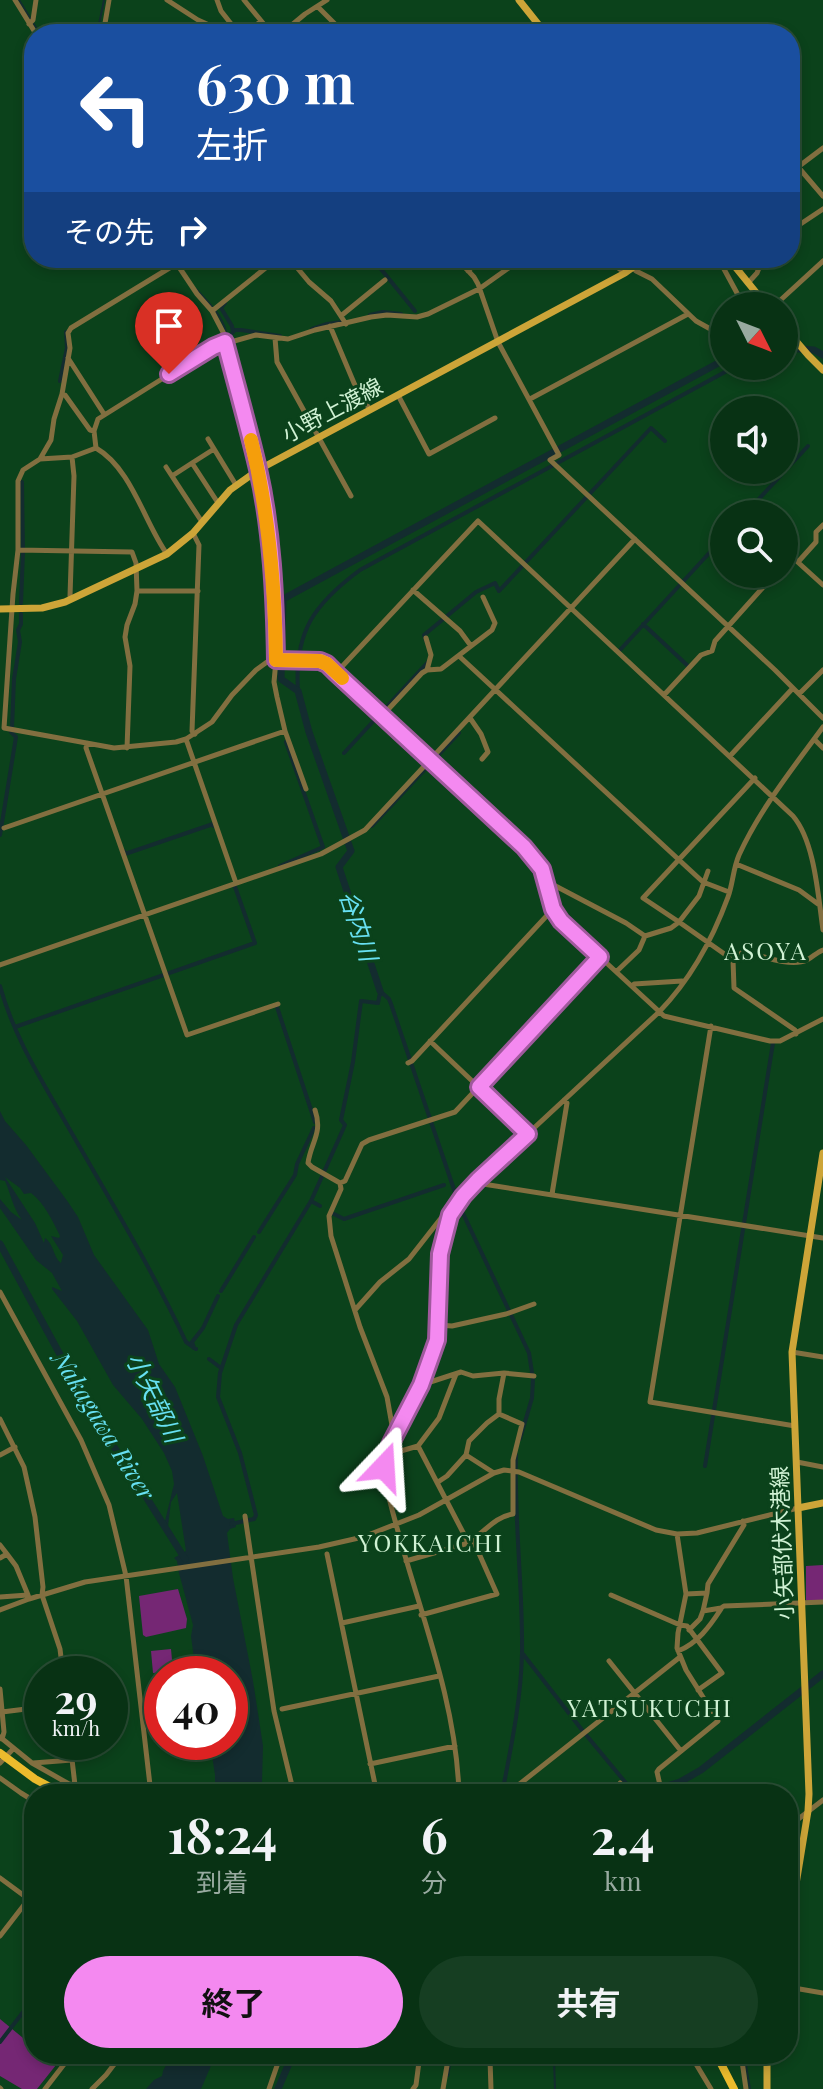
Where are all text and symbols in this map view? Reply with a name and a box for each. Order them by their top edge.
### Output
text: 630 m [196,44,355,119]
icon: left [64,56,168,160]
text: 左折 [196,119,268,167]
icon: right [170,208,214,252]
text: その先 [64,211,154,251]
pin [135,292,203,374]
north arrow [710,292,798,380]
map controls [710,292,798,588]
icon: arrive [147,304,191,348]
street label: 小野上渡線 [276,370,387,448]
button: sound [710,396,798,484]
button: search [710,500,798,588]
water label: 谷内川 [334,886,387,967]
district label: ASOYA [723,934,808,966]
water label: Nakagawa River [45,1343,164,1506]
water label: 小矢部川 [120,1347,193,1450]
position arrow [342,1425,426,1509]
street label: 小矢部伏木港線 [763,1466,799,1621]
district label: YOKKAICHI [357,1526,504,1558]
speed limit sign: 40 [144,1656,248,1760]
text: 29 [54,1671,98,1724]
district label: YATSUKUCHI [566,1691,733,1723]
text: km/h [52,1714,100,1741]
text: 18:24 [167,1802,277,1866]
text: 6 [421,1802,448,1866]
text: 2.4 [591,1803,655,1867]
text: km [604,1863,641,1898]
text: 到着 [196,1864,248,1899]
text: 分 [421,1864,447,1899]
button: 終了 [64,1956,403,2048]
button: 共有 [419,1956,758,2048]

